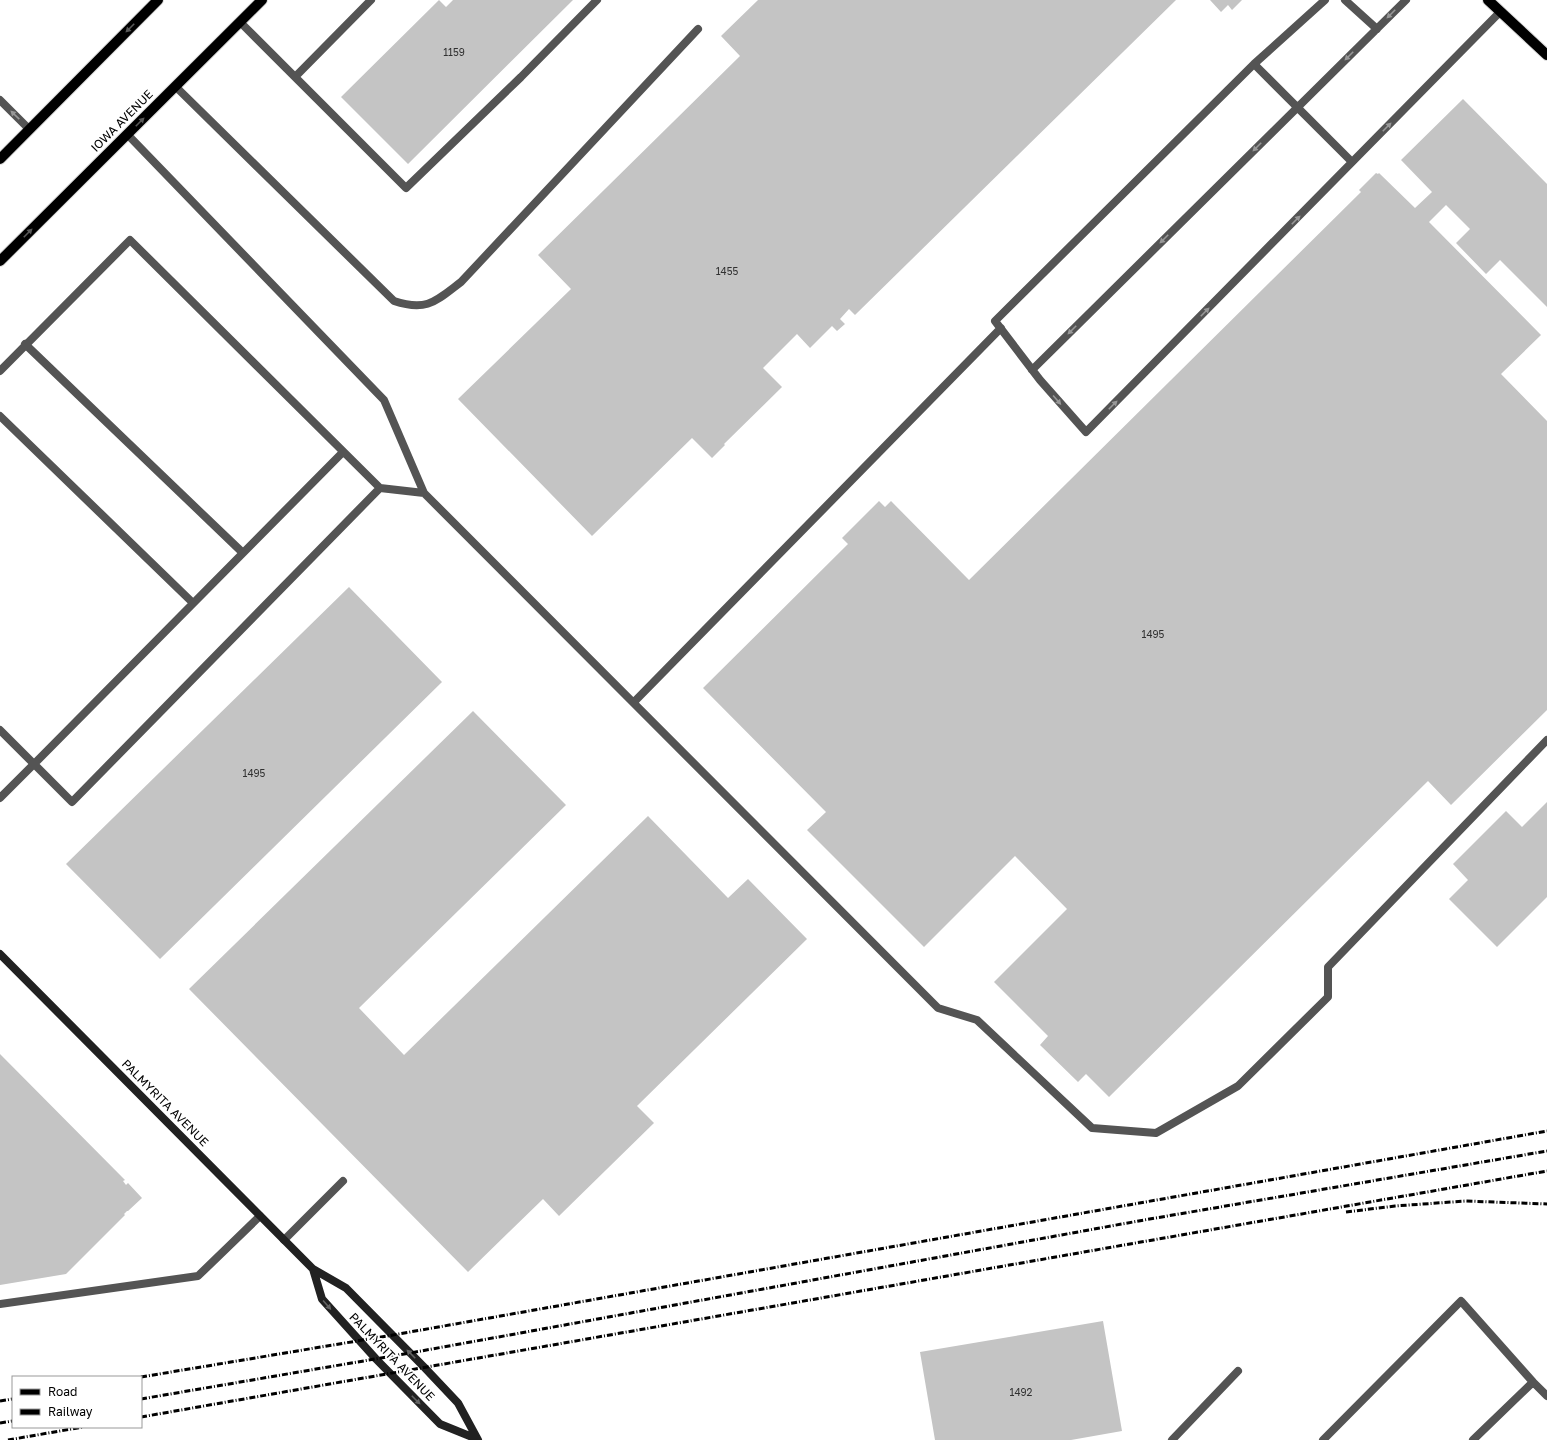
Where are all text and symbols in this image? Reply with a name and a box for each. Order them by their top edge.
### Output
one-way arrow [1386,9,1396,19]
one-way arrow [126,23,135,33]
house number: 1159 [443,46,465,58]
one-way arrow [1344,51,1354,61]
street label: IOWA AVENUE [87,86,156,155]
one-way arrow [10,110,20,120]
one-way arrow [135,117,145,127]
one-way arrow [1382,122,1392,132]
one-way arrow [1252,142,1262,152]
one-way arrow [1291,215,1301,225]
one-way arrow [23,228,33,238]
one-way arrow [1159,234,1169,244]
house number: 1455 [716,265,738,277]
one-way arrow [1200,307,1210,317]
one-way arrow [1067,325,1077,335]
one-way arrow [1053,395,1062,405]
one-way arrow [1108,400,1118,410]
house number: 1495 [1142,628,1165,640]
house number: 1495 [243,767,266,779]
street label: PALMYRITA AVENUE [119,1056,212,1149]
one-way arrow [322,1300,332,1310]
street label: PALMYRITA AVENUE [346,1309,438,1404]
one-way arrow [406,1349,415,1359]
legend [12,1376,142,1428]
text: Road [48,1384,77,1399]
house number: 1492 [1010,1386,1033,1398]
one-way arrow [411,1395,421,1405]
text: Railway [48,1404,93,1419]

